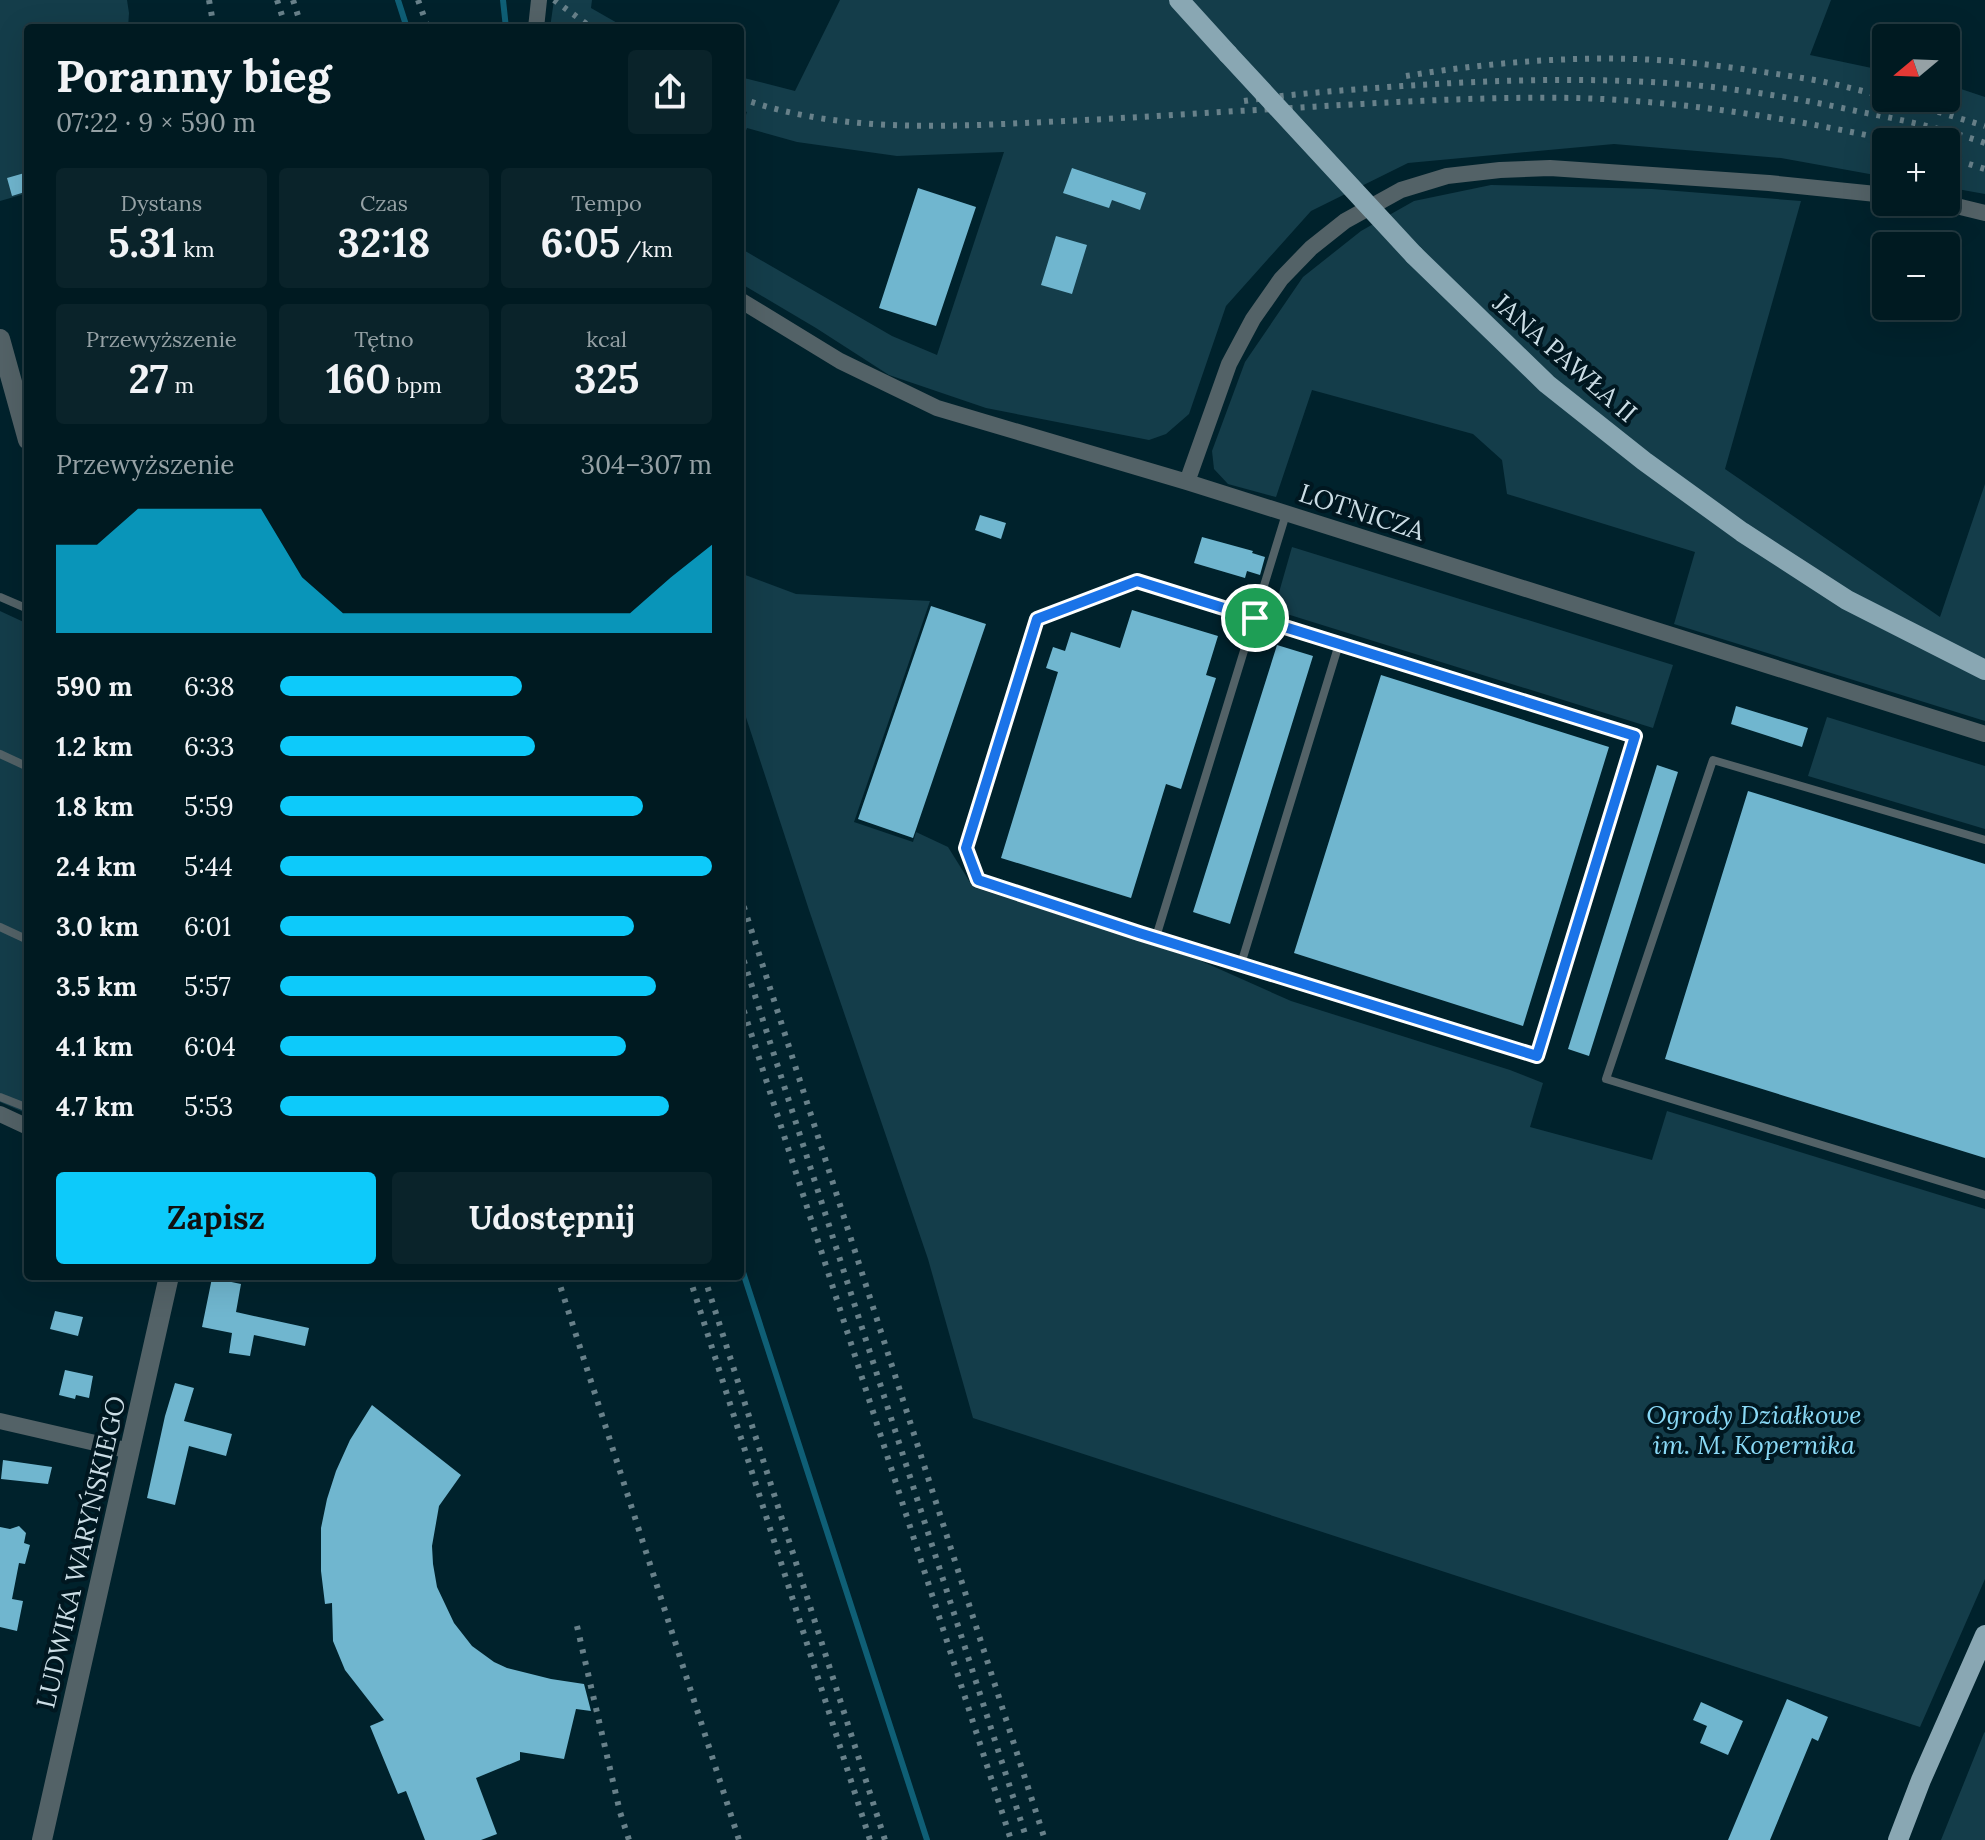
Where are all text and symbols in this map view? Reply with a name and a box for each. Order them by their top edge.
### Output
north arrow [1872,24,1960,112]
map controls [1872,24,1960,320]
text: Poranny bieg [56,48,331,104]
button: share [628,50,712,134]
text: 07:22 · 9 × 590 m [56,106,256,139]
button: + [1872,128,1960,216]
text: Dystans [121,189,202,217]
text: Czas [360,189,408,217]
text: Tempo [571,189,642,217]
text: 5.31 [108,217,177,268]
text: 32:18 [338,217,430,268]
text: 6:05 [540,217,620,268]
button: − [1872,232,1960,320]
text: km [177,235,215,263]
text: /km [620,235,673,263]
street label: JANA PAWŁA II [1486,285,1644,429]
text: Przewyższenie [86,325,237,353]
text: Tętno [354,325,414,353]
text: kcal [586,325,627,353]
text: 27 [129,353,169,404]
text: 160 [326,353,391,404]
text: 325 [574,353,639,404]
text: m [169,371,194,399]
text: bpm [391,371,442,399]
text: Przewyższenie [56,448,234,481]
text: 304–307 m [580,448,712,481]
street label: LOTNICZA [1295,476,1430,548]
pin [1221,584,1289,652]
icon: arrive [1233,596,1277,640]
text: 590 m [56,670,132,703]
text: 6:38 [184,670,235,703]
text: 1.2 km [56,730,133,763]
text: 6:33 [184,730,235,763]
text: 1.8 km [56,790,134,823]
text: 5:59 [184,790,234,823]
text: 2.4 km [56,850,136,883]
text: 5:44 [184,850,233,883]
text: 3.0 km [56,910,139,943]
text: 6:01 [184,910,231,943]
text: 3.5 km [56,970,137,1003]
text: 5:57 [184,970,231,1003]
text: 4.1 km [56,1030,133,1063]
text: 6:04 [184,1030,236,1063]
text: 4.7 km [56,1090,134,1123]
text: 5:53 [184,1090,233,1123]
button: Zapisz [56,1172,376,1264]
button: Udostępnij [392,1172,712,1264]
street label: LUDWIKA WARYŃSKIEGO [28,1392,133,1711]
park label: Ogrody Działkowe im. M. Kopernika [1646,1398,1862,1461]

